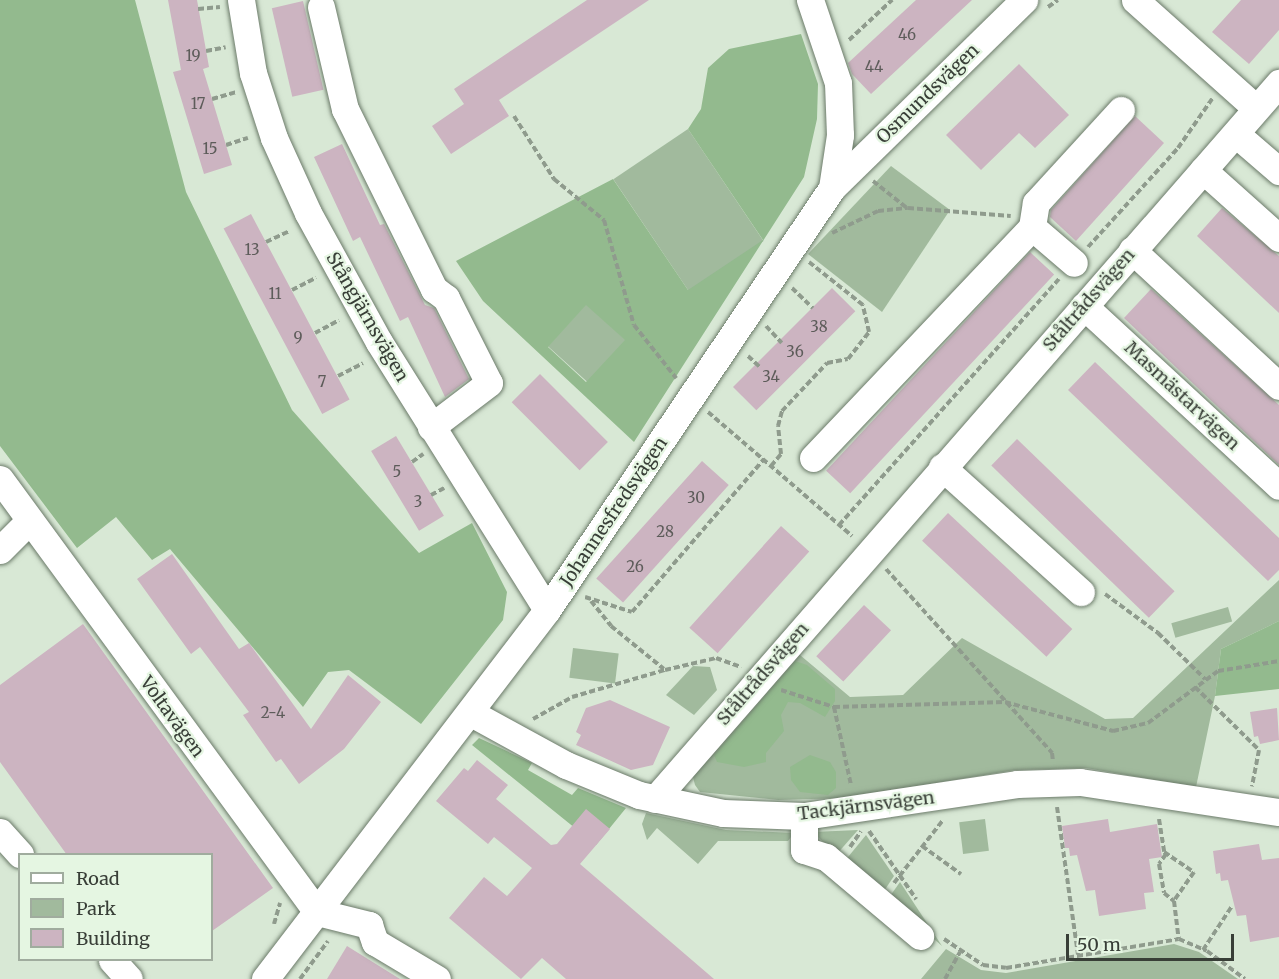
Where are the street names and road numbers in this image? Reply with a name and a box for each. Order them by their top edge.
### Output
street label: Osmundsvägen [872,40,984,148]
street label: Ståltrådsvägen [1039,244,1139,356]
street label: Stångjärnsvägen [321,248,413,386]
street label: Masmästarvägen [1120,337,1244,455]
street label: Johannesfredsvägen [556,433,672,591]
street label: Ståltrådsvägen [713,618,813,730]
street label: Voltavägen [135,672,209,762]
street label: Tackjärnsvägen [796,787,936,825]

